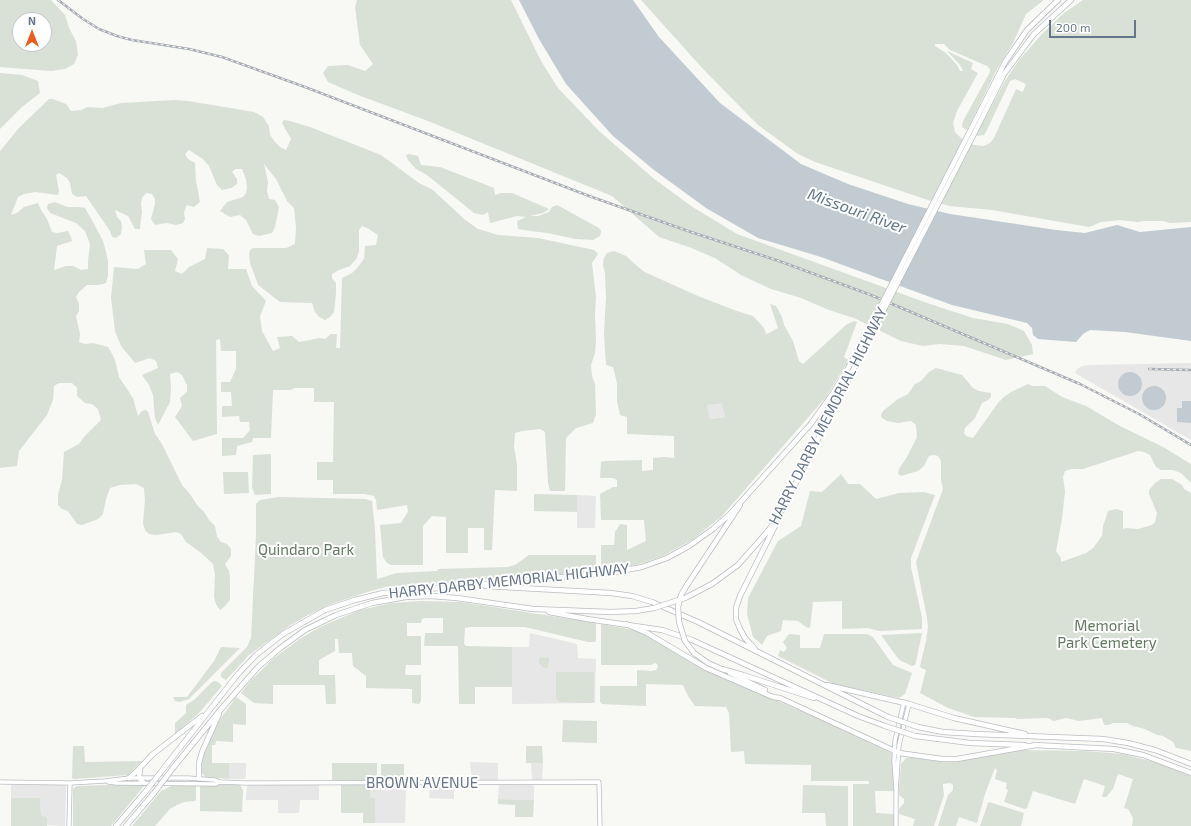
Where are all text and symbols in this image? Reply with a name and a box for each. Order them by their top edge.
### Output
north arrow [12,12,52,52]
scale bar [1051,12,1138,38]
text: N [28,14,36,27]
text: 200 m [1056,20,1090,34]
water label: Missouri River [805,184,909,238]
street label: HARRY DARBY MEMORIAL HIGHWAY [765,304,891,528]
park label: Quindaro Park [258,541,354,559]
street label: HARRY DARBY MEMORIAL HIGHWAY [388,559,630,603]
park label: Memorial Park Cemetery [1057,617,1157,652]
street label: BROWN AVENUE [366,774,478,792]

